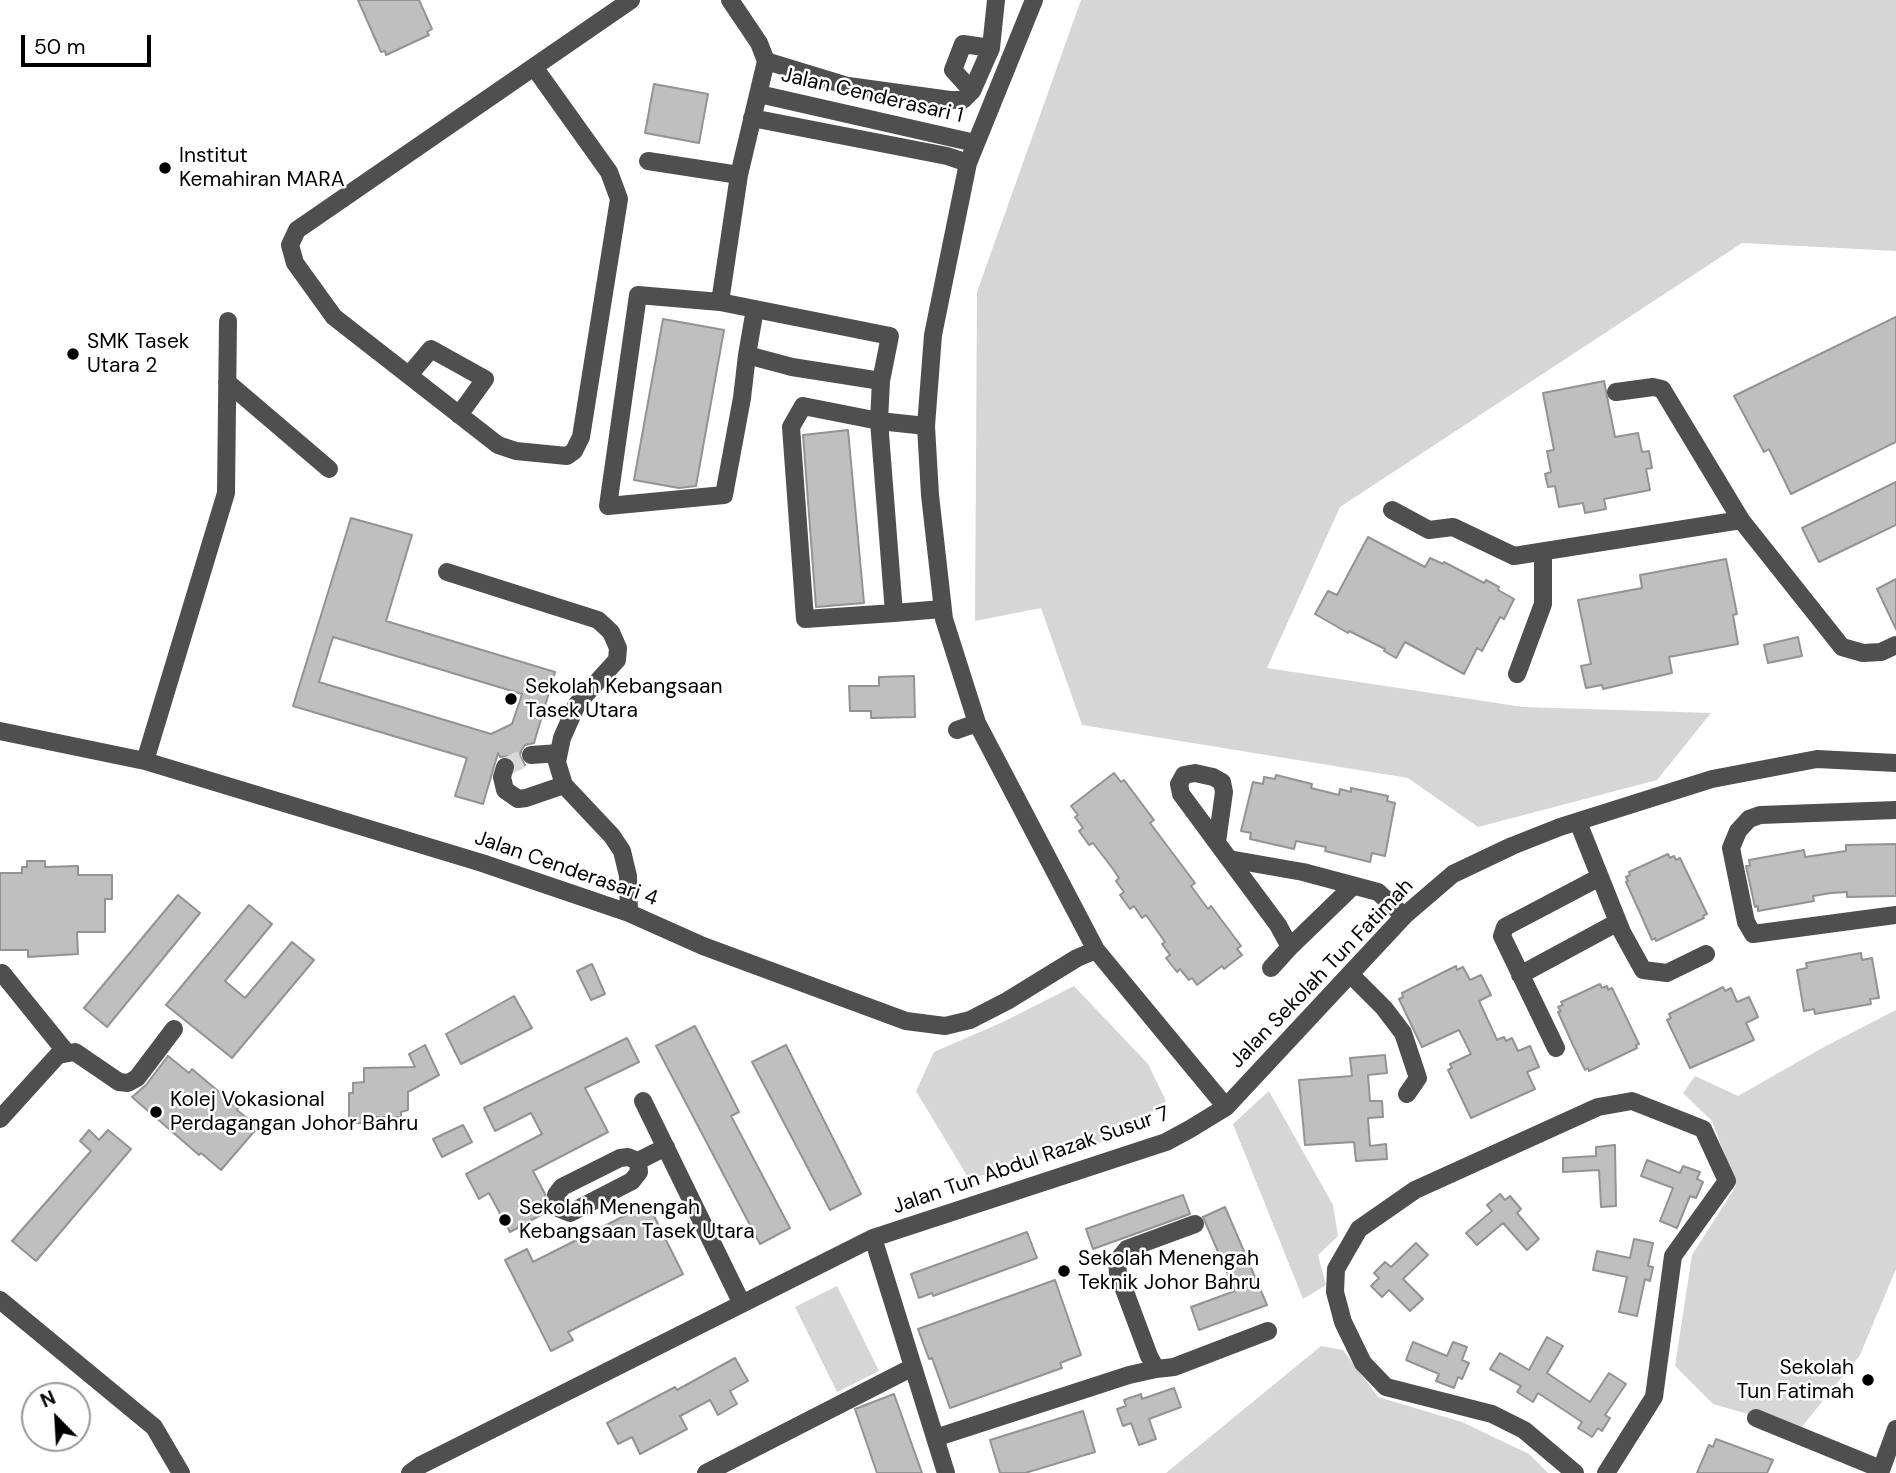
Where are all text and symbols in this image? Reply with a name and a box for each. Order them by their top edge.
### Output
scale bar [24,21,154,65]
text: 50 m [34,33,85,61]
street label: Jalan Cenderasari 1 [779,63,965,129]
place label: Institut Kemahiran MARA [179,143,345,193]
marker: Institut Kemahiran MARA [157,160,173,176]
place label: SMK Tasek Utara 2 [87,329,189,379]
marker: SMK Tasek Utara 2 [65,346,81,362]
place label: Sekolah Kebangsaan Tasek Utara [525,674,722,724]
marker: Sekolah Kebangsaan Tasek Utara [503,691,519,707]
street label: Jalan Cenderasari 4 [471,826,661,912]
street label: Jalan Sekolah Tun Fatimah [1225,874,1419,1074]
place label: Kolej Vokasional Perdagangan Johor Bahru [170,1087,418,1137]
street label: Jalan Tun Abdul Razak Susur 7 [889,1102,1173,1220]
marker: Kolej Vokasional Perdagangan Johor Bahru [148,1104,164,1120]
place label: Sekolah Menengah Kebangsaan Tasek Utara [519,1195,755,1245]
marker: Sekolah Menengah Kebangsaan Tasek Utara [497,1212,513,1228]
place label: Sekolah Menengah Teknik Johor Bahru [1078,1246,1260,1296]
marker: Sekolah Menengah Teknik Johor Bahru [1056,1263,1072,1279]
place label: Sekolah Tun Fatimah [1736,1355,1854,1405]
marker: Sekolah Tun Fatimah [1860,1372,1876,1388]
north arrow [21,1382,91,1452]
text: N [37,1385,59,1413]

